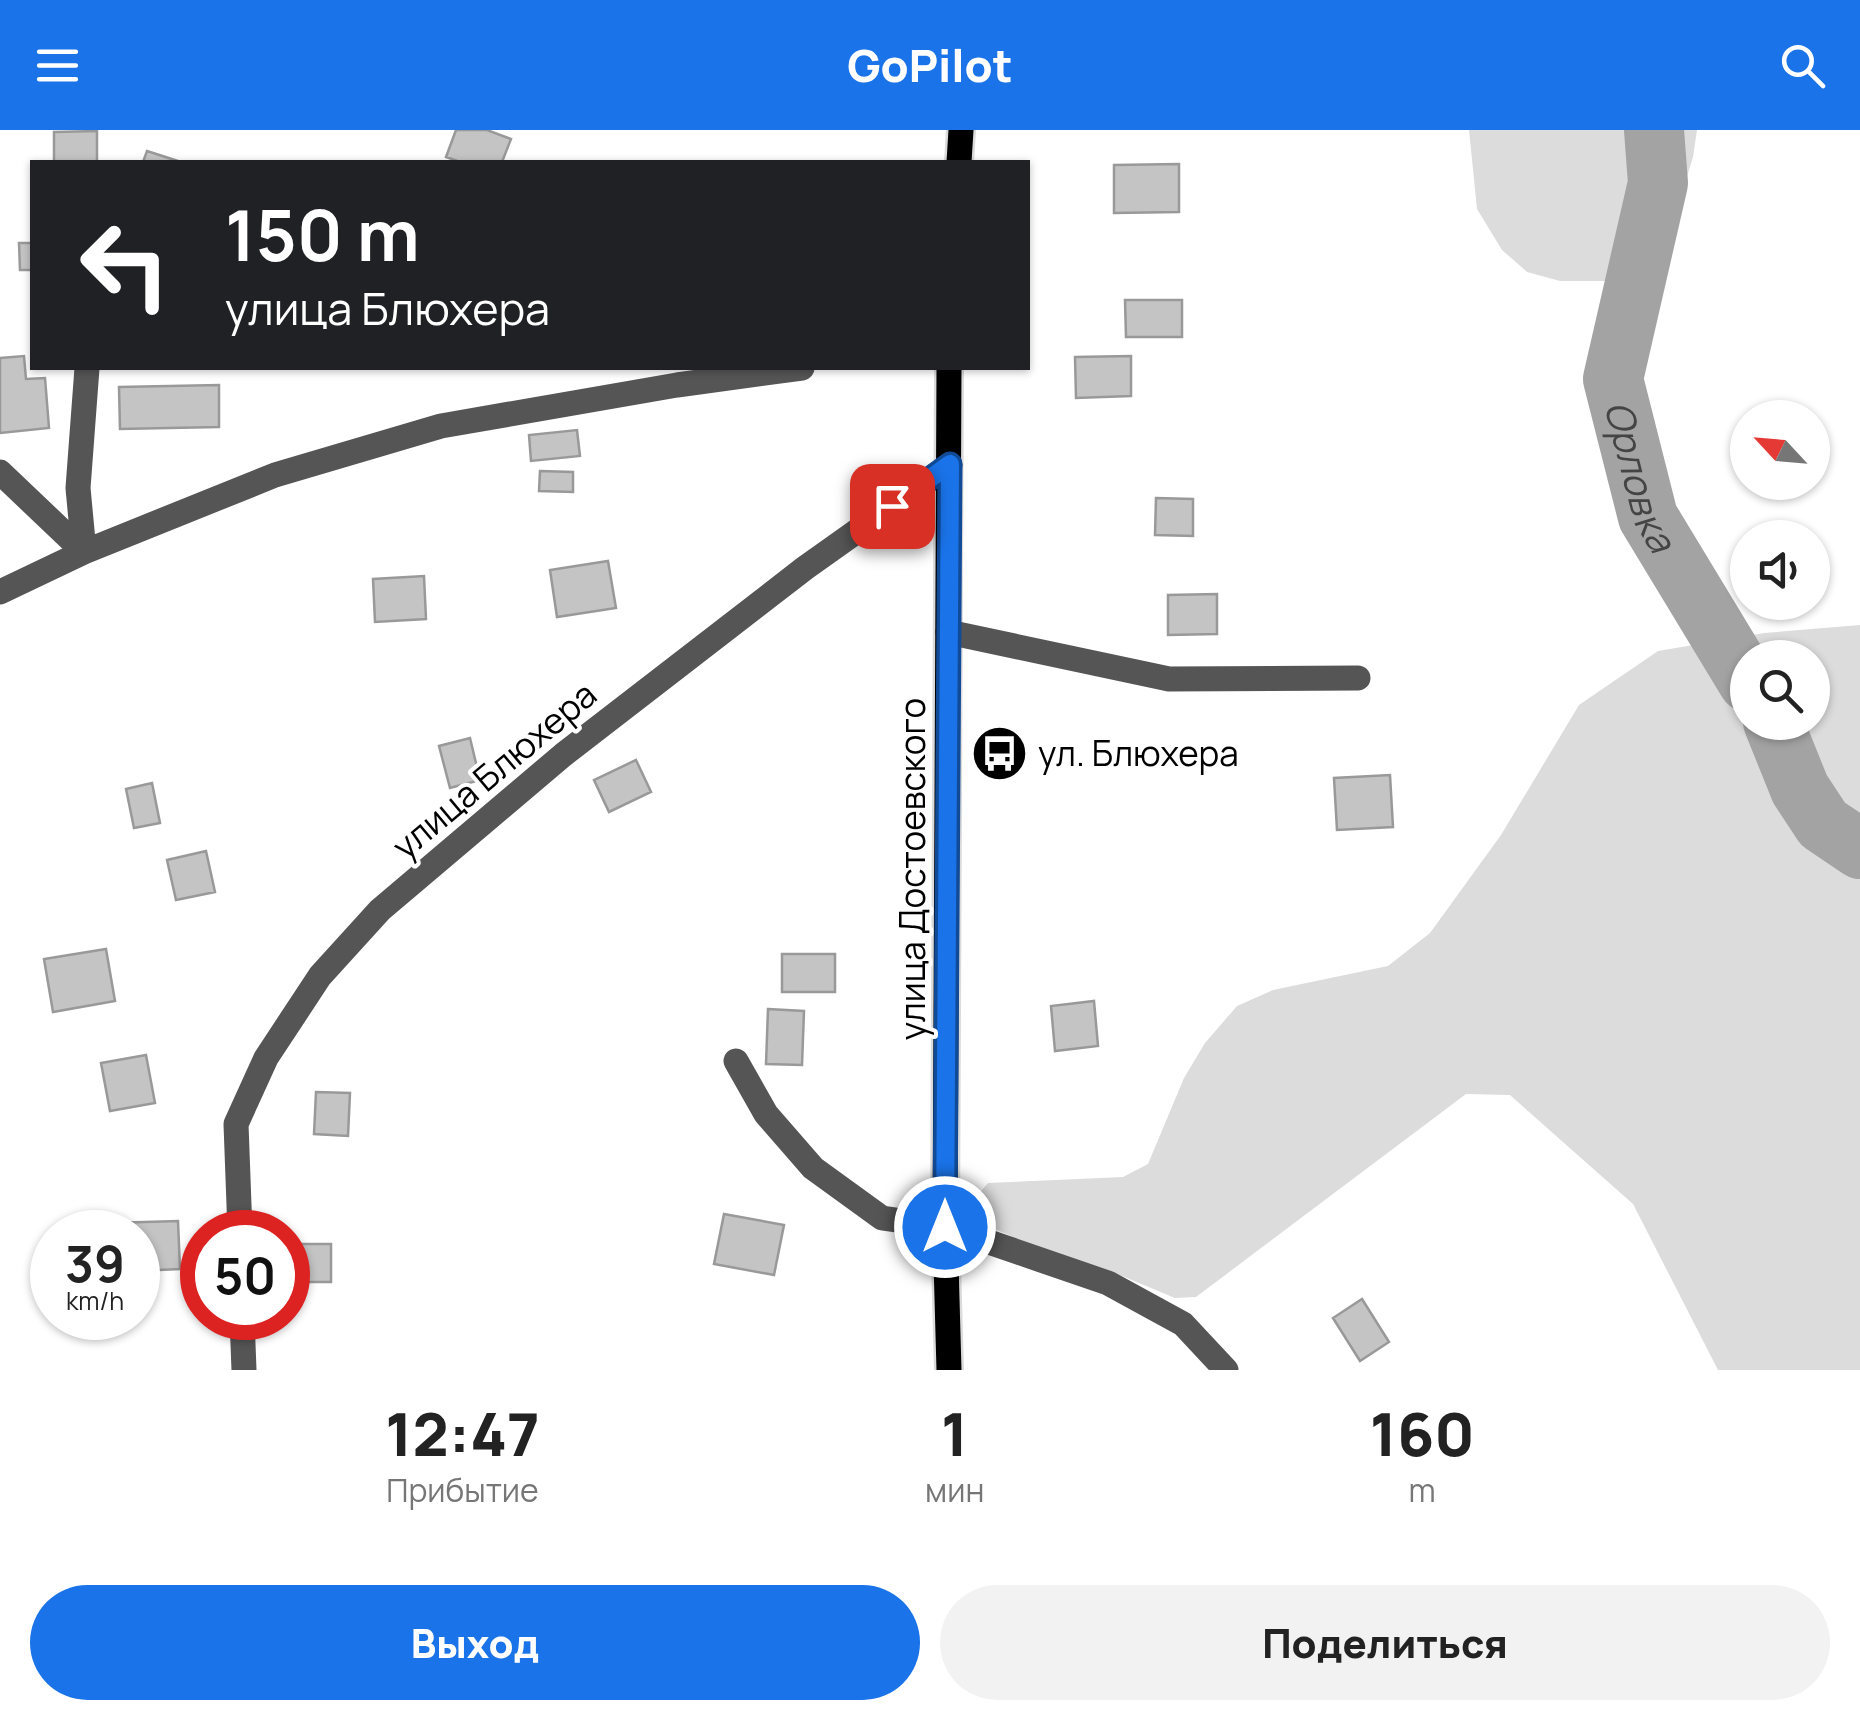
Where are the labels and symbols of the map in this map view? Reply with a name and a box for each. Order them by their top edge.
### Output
water label: Орловка [1594,395,1690,563]
north arrow [1730,400,1830,500]
pin [850,464,935,549]
street label: улица Блюхера [382,670,606,870]
street label: улица Достоевского [888,698,936,1040]
bus stop icon: ул. Блюхера [969,723,1029,783]
place label: ул. Блюхера [1038,729,1239,777]
position arrow [893,1175,997,1279]
speed limit sign: 50 [180,1210,310,1340]

